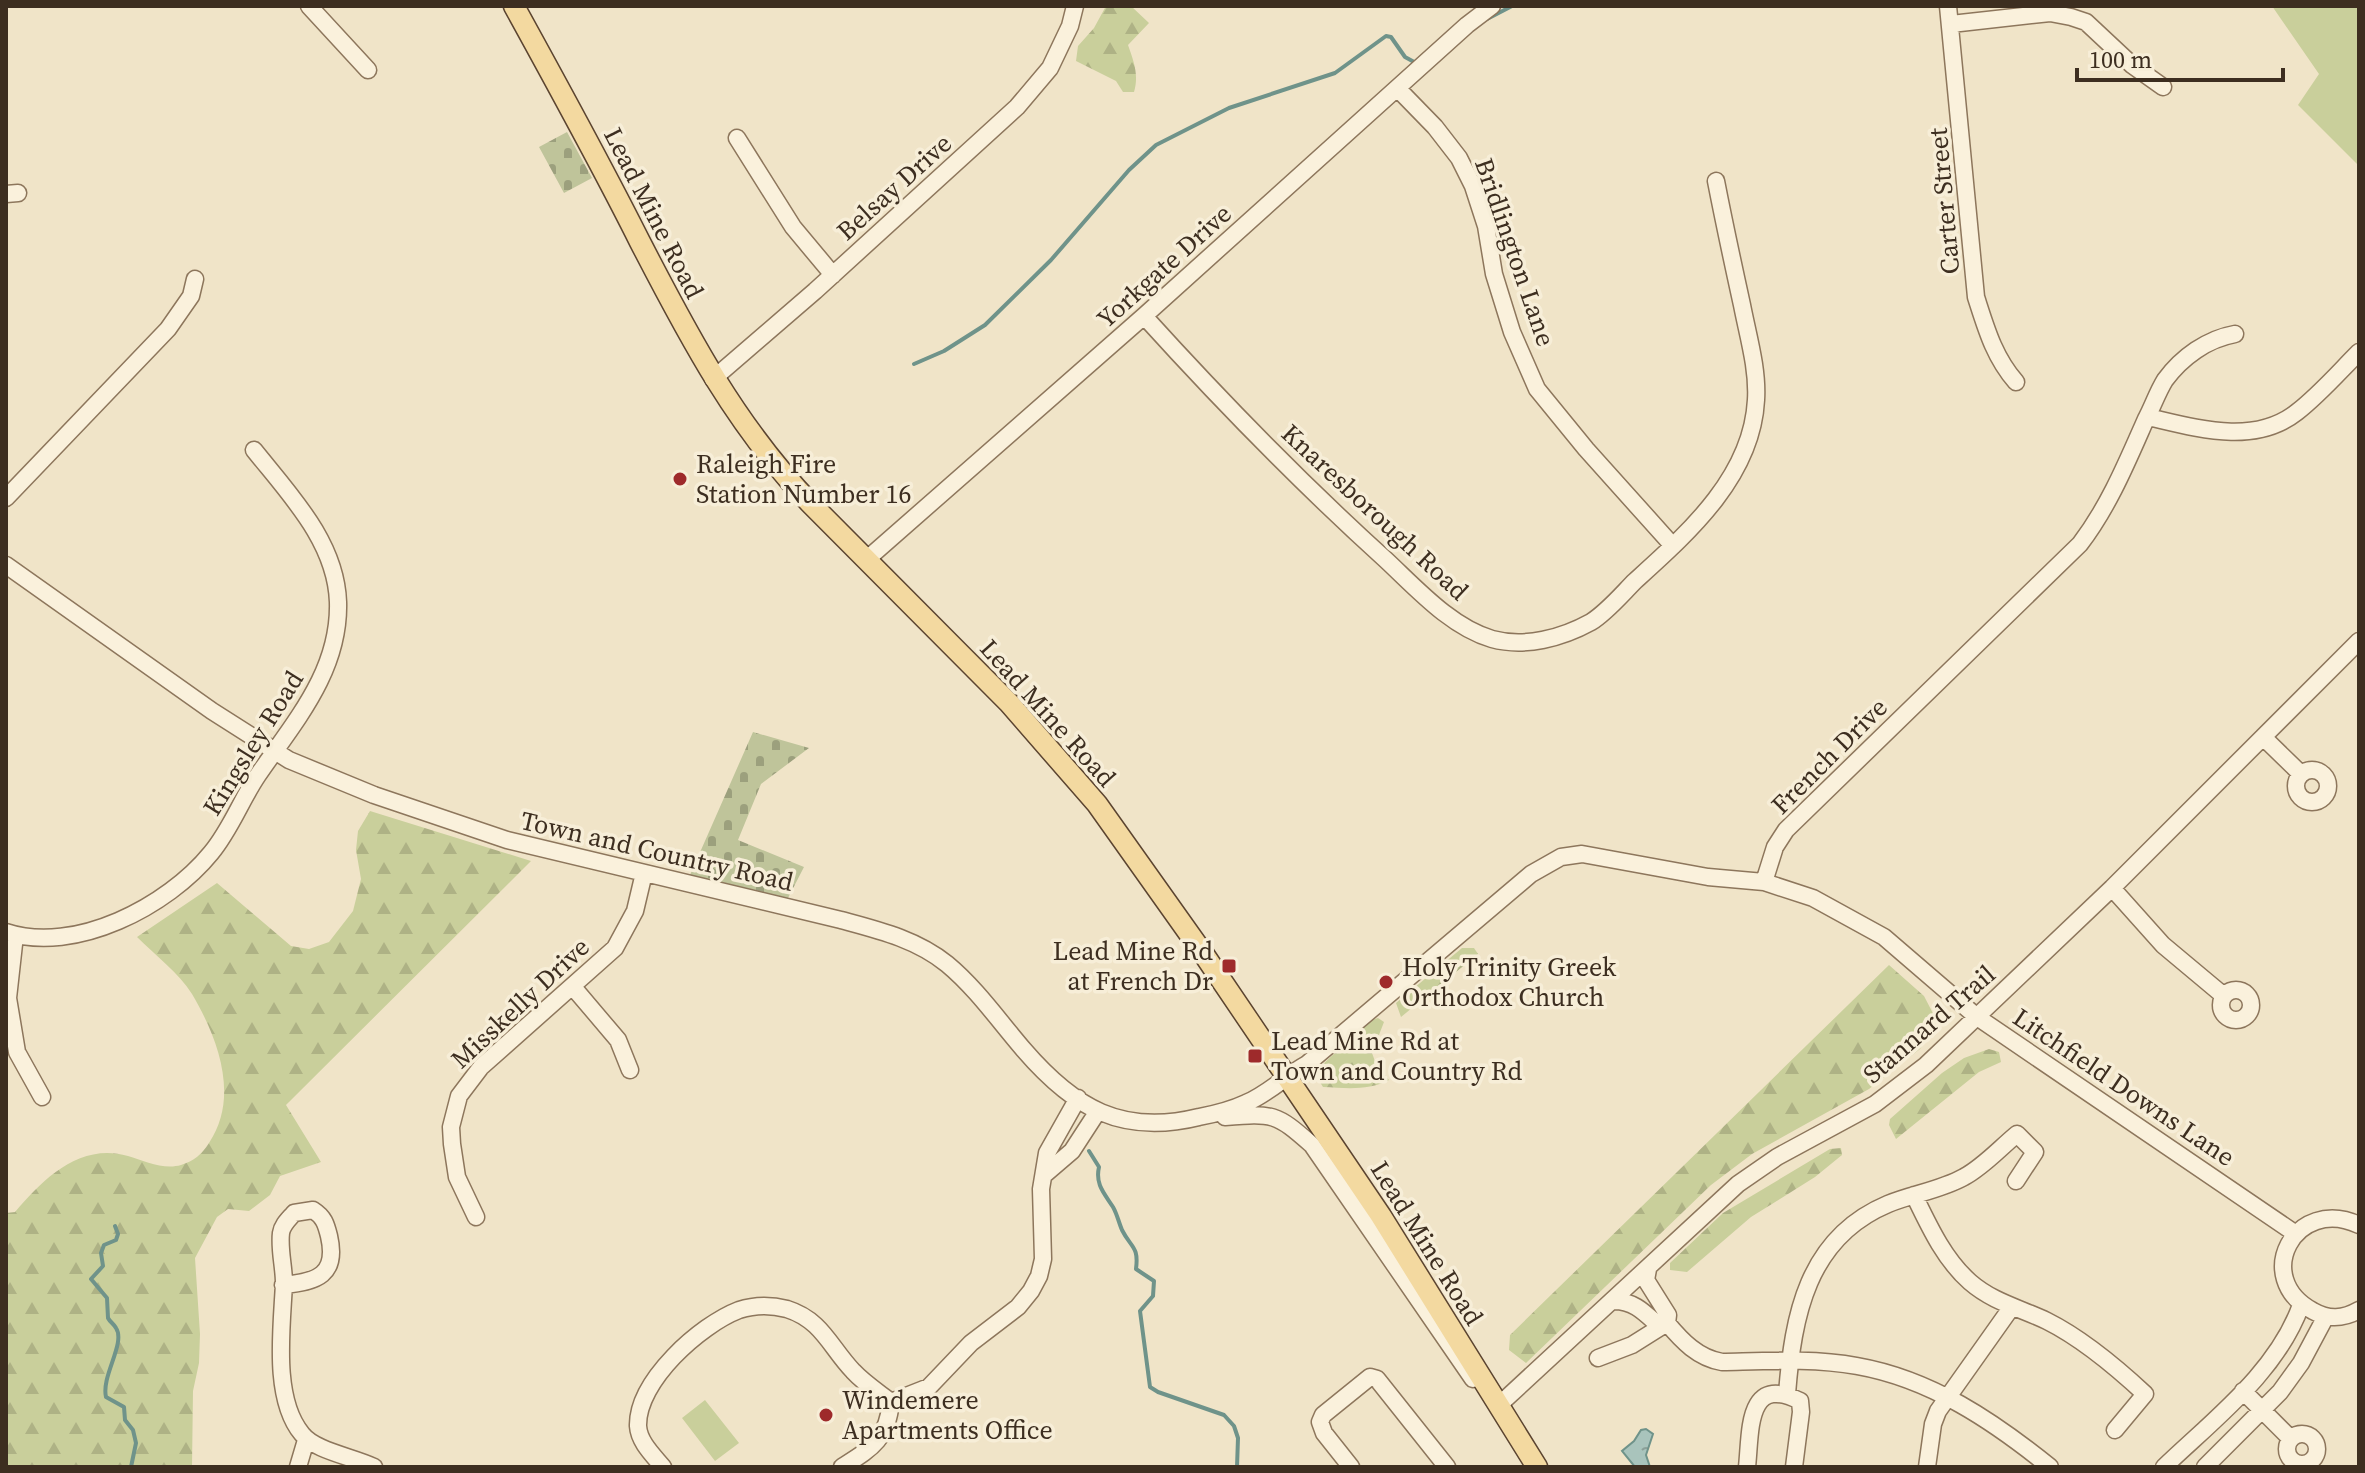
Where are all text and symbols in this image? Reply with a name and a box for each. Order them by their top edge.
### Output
scale bar [2077,32,2283,82]
text: 100 m [2089,43,2152,76]
street label: Lead Mine Road [595,121,713,305]
street label: Belsay Drive [829,126,959,248]
street label: Carter Street [1920,126,1968,276]
street label: Bridlington Lane [1466,153,1564,351]
street label: Yorkgate Drive [1089,196,1239,336]
street label: Knaresborough Road [1274,416,1477,609]
place label: Raleigh Fire Station Number 16 [696,446,912,512]
marker: Raleigh Fire Station Number 16 [671,470,689,488]
street label: Lead Mine Road [972,631,1124,795]
street label: Kingsley Road [194,664,312,822]
street label: French Drive [1763,690,1895,822]
street label: Town and Country Road [517,802,797,900]
street label: Misskelly Drive [443,929,597,1077]
place label: Lead Mine Rd at French Dr [1053,933,1213,999]
place label: Holy Trinity Greek Orthodox Church [1402,949,1617,1015]
street label: Stannard Trail [1855,956,2003,1092]
marker: Lead Mine Rd at French Dr [1220,957,1238,975]
marker: Holy Trinity Greek Orthodox Church [1377,973,1395,991]
street label: Litchfield Downs Lane [2006,999,2242,1175]
place label: Lead Mine Rd at Town and Country Rd [1271,1023,1522,1089]
marker: Lead Mine Rd at Town and Country Rd [1246,1047,1264,1065]
street label: Lead Mine Road [1362,1154,1492,1332]
place label: Windemere Apartments Office [842,1382,1053,1448]
marker: Windemere Apartments Office [817,1406,835,1424]

